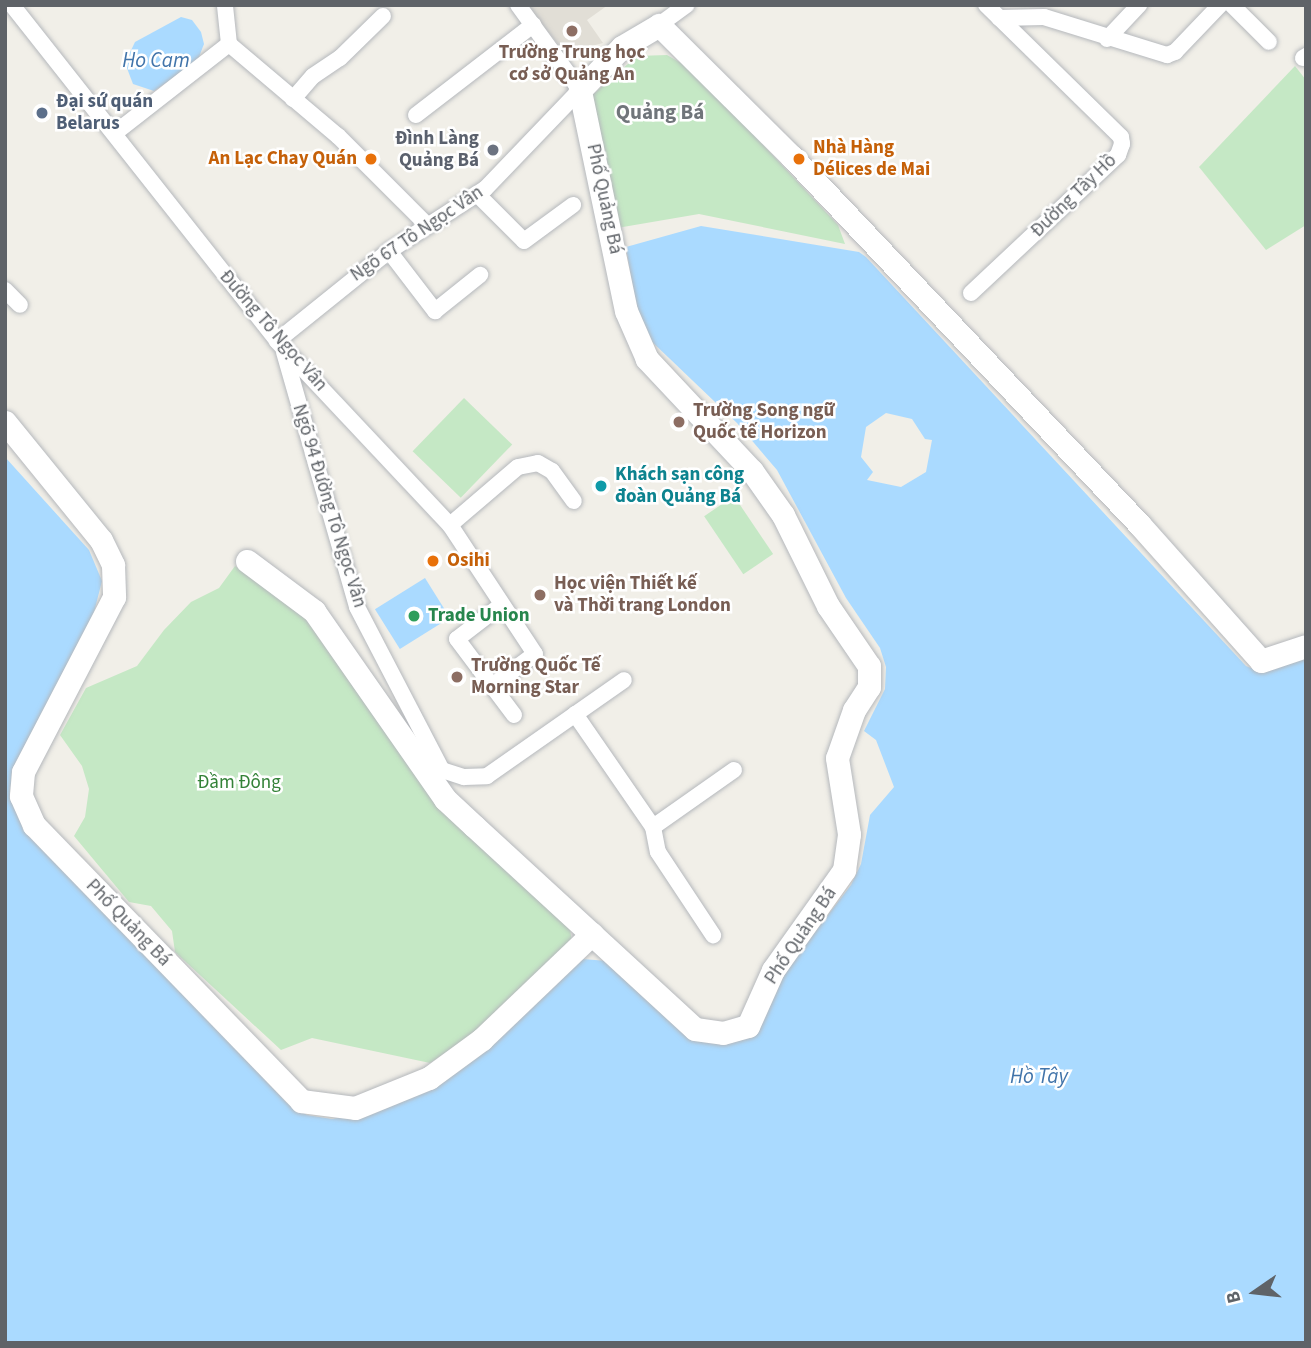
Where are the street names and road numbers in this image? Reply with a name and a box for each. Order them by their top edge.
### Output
street label: Phố Quảng Bá [581,142,627,256]
street label: Đường Tây Hồ [1026,150,1122,242]
street label: Ngõ 67 Tô Ngọc Vân [346,181,488,287]
street label: Đường Tô Ngọc Vân [214,266,332,396]
street label: Ngõ 94 Đường Tô Ngọc Vân [287,401,371,611]
street label: Phố Quảng Bá [81,875,175,971]
street label: Phố Quảng Bá [760,883,842,989]

